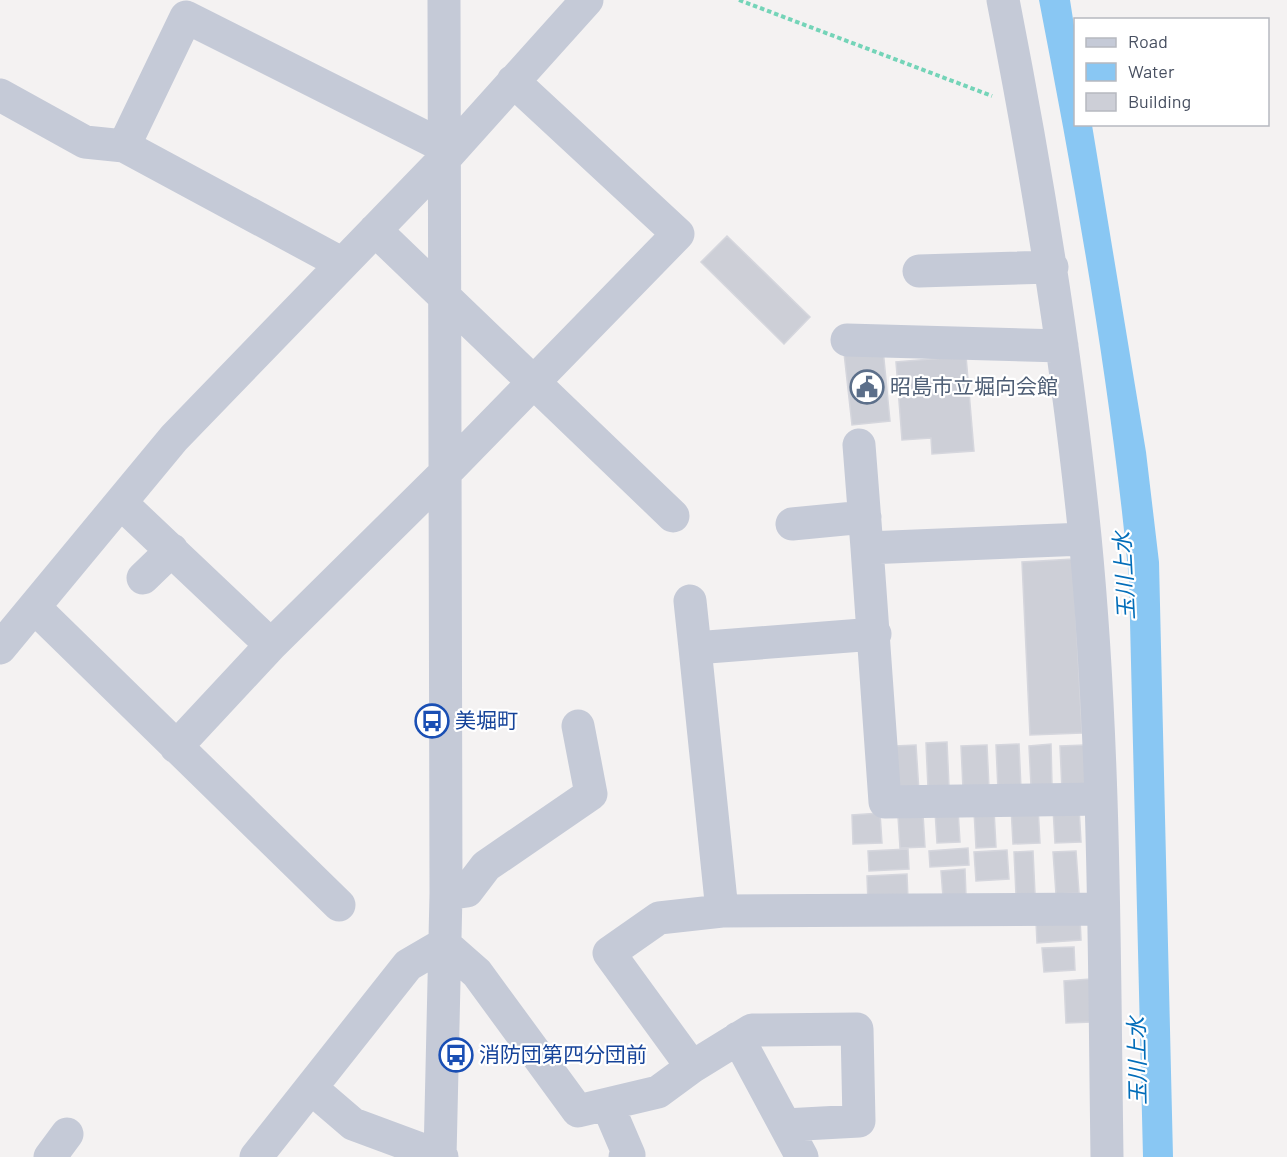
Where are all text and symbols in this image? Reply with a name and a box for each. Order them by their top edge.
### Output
legend [1074,18,1269,126]
text: Road [1128,30,1168,52]
text: Water [1128,60,1175,82]
text: Building [1128,90,1191,112]
public building icon: 昭島市立堀向会館 [849,369,885,405]
place label: 昭島市立堀向会館 [890,373,1058,398]
water label: 玉川上水 [1108,529,1138,621]
bus stop icon: 美堀町 [414,703,450,739]
place label: 美堀町 [455,707,518,732]
water label: 玉川上水 [1122,1015,1150,1105]
bus stop icon: 消防団第四分団前 [438,1037,474,1073]
place label: 消防団第四分団前 [479,1041,647,1066]

